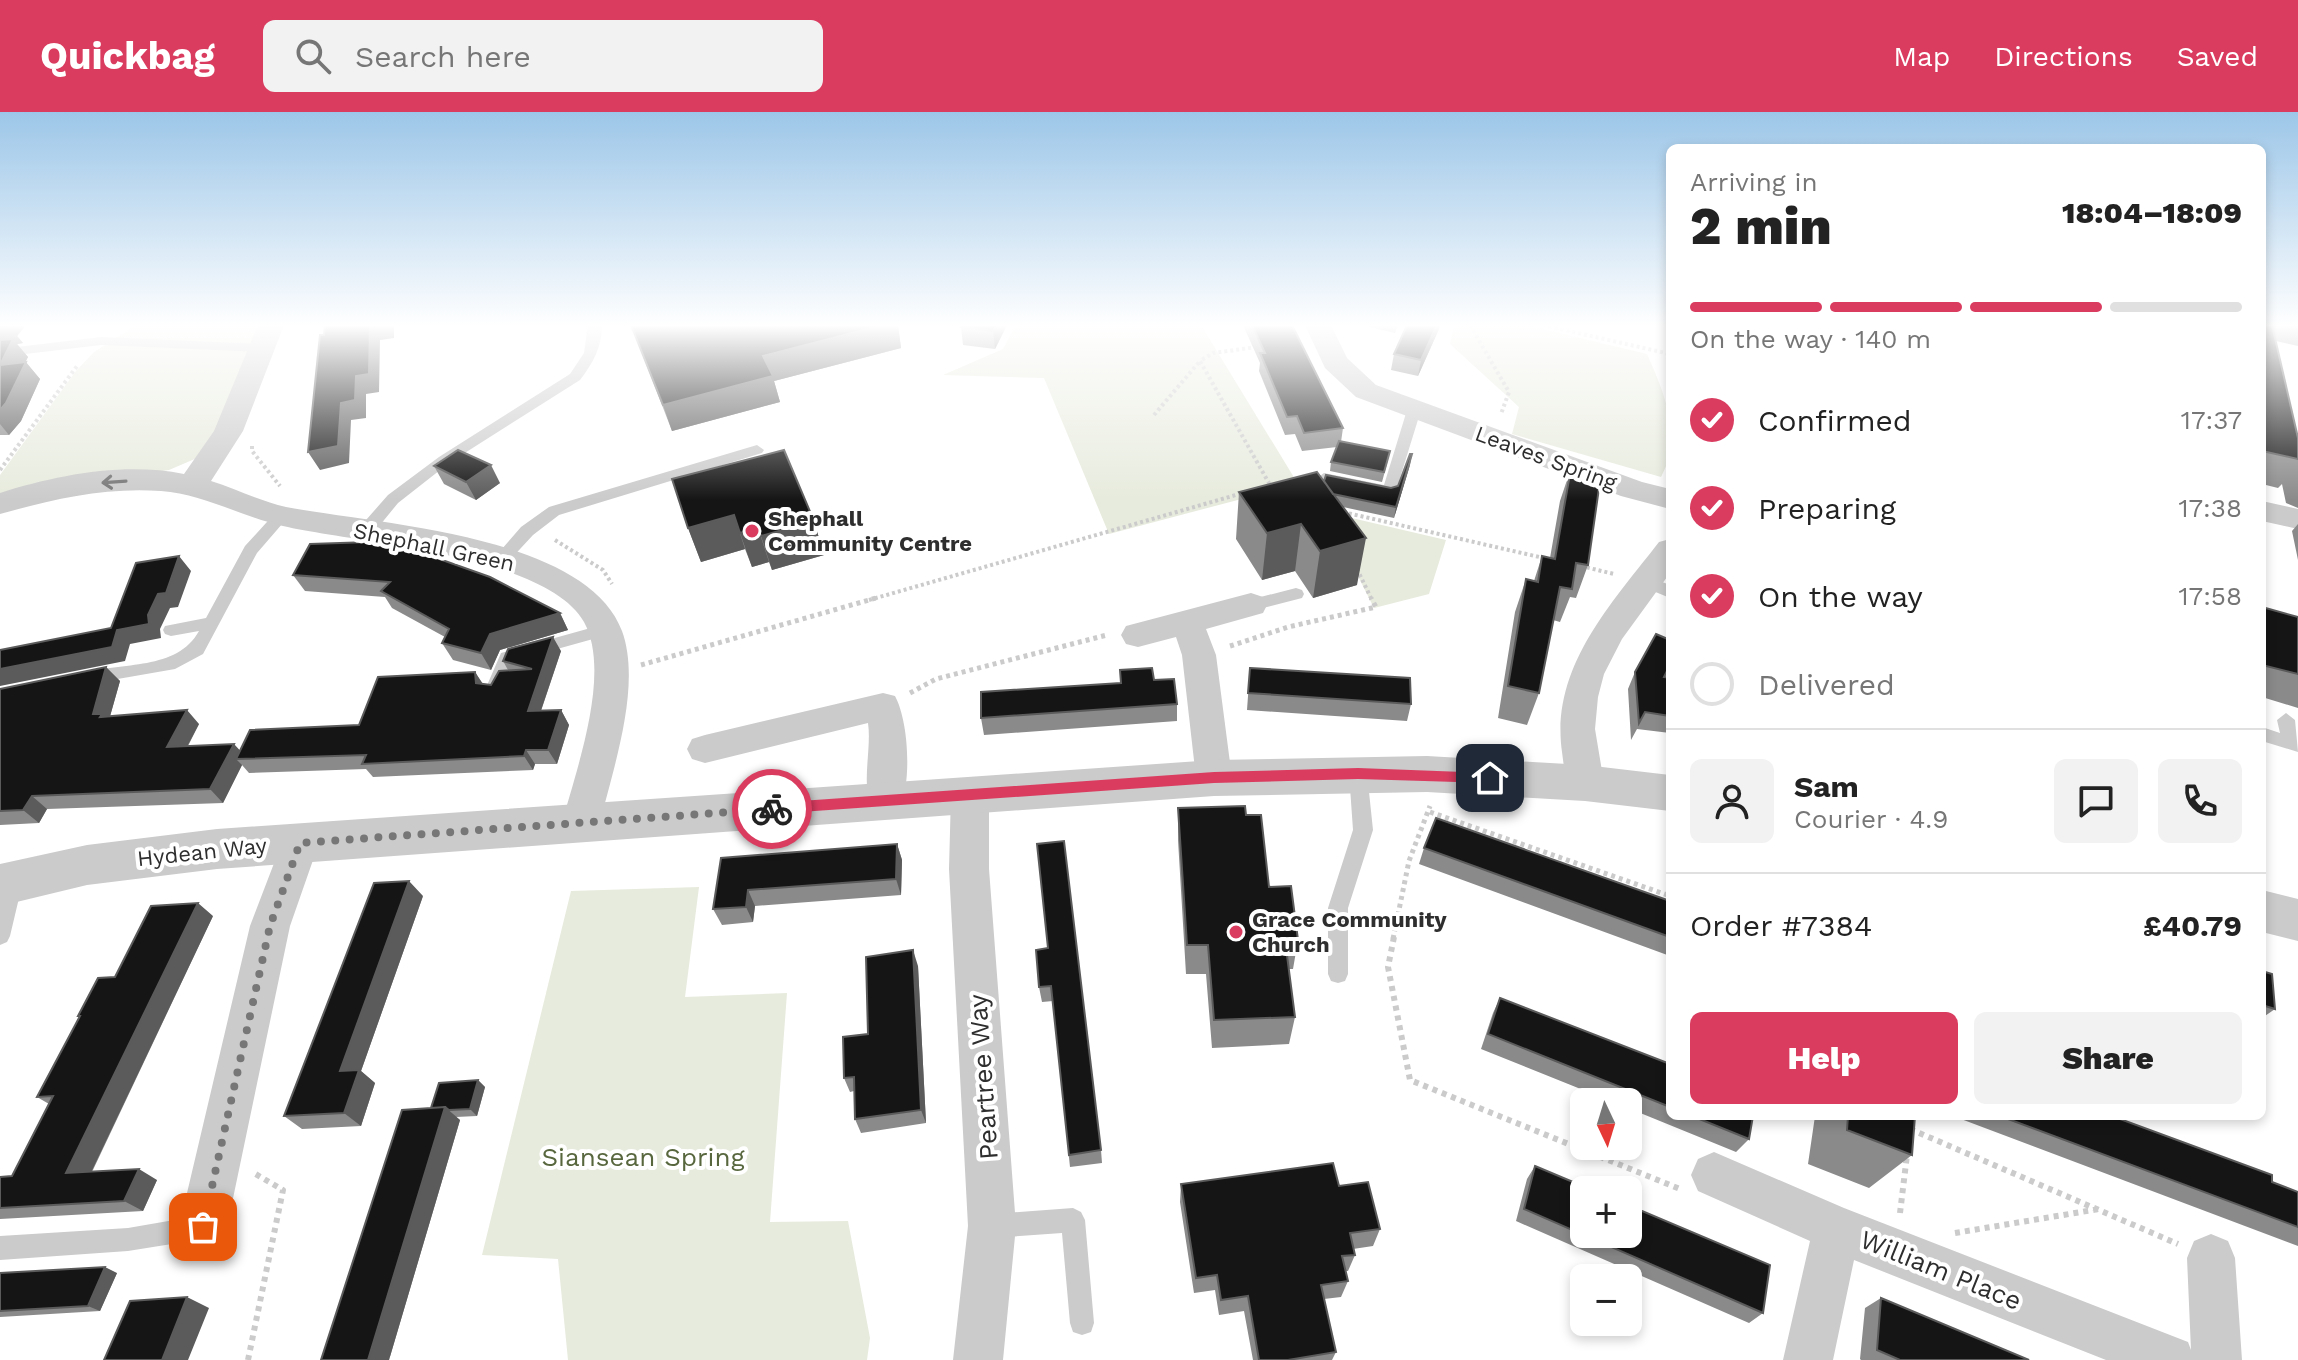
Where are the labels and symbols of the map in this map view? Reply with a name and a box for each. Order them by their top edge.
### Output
street label: Leaves Spring [1472,421,1620,495]
one-way arrow [101,475,128,490]
place label: Shephall Community Centre [768,506,972,556]
street label: Shephall Green [351,518,517,576]
marker: Shephall Community Centre [743,522,761,540]
pin [1456,744,1524,812]
courier [732,769,812,849]
street label: Hydean Way [136,833,269,871]
place label: Grace Community Church [1252,907,1447,957]
marker: Grace Community Church [1227,923,1245,941]
street label: Peartree Way [962,993,1004,1161]
north arrow [1570,1088,1642,1160]
park label: Siansean Spring [542,1142,745,1172]
pin [169,1193,237,1261]
street label: William Place [1856,1224,2026,1316]

